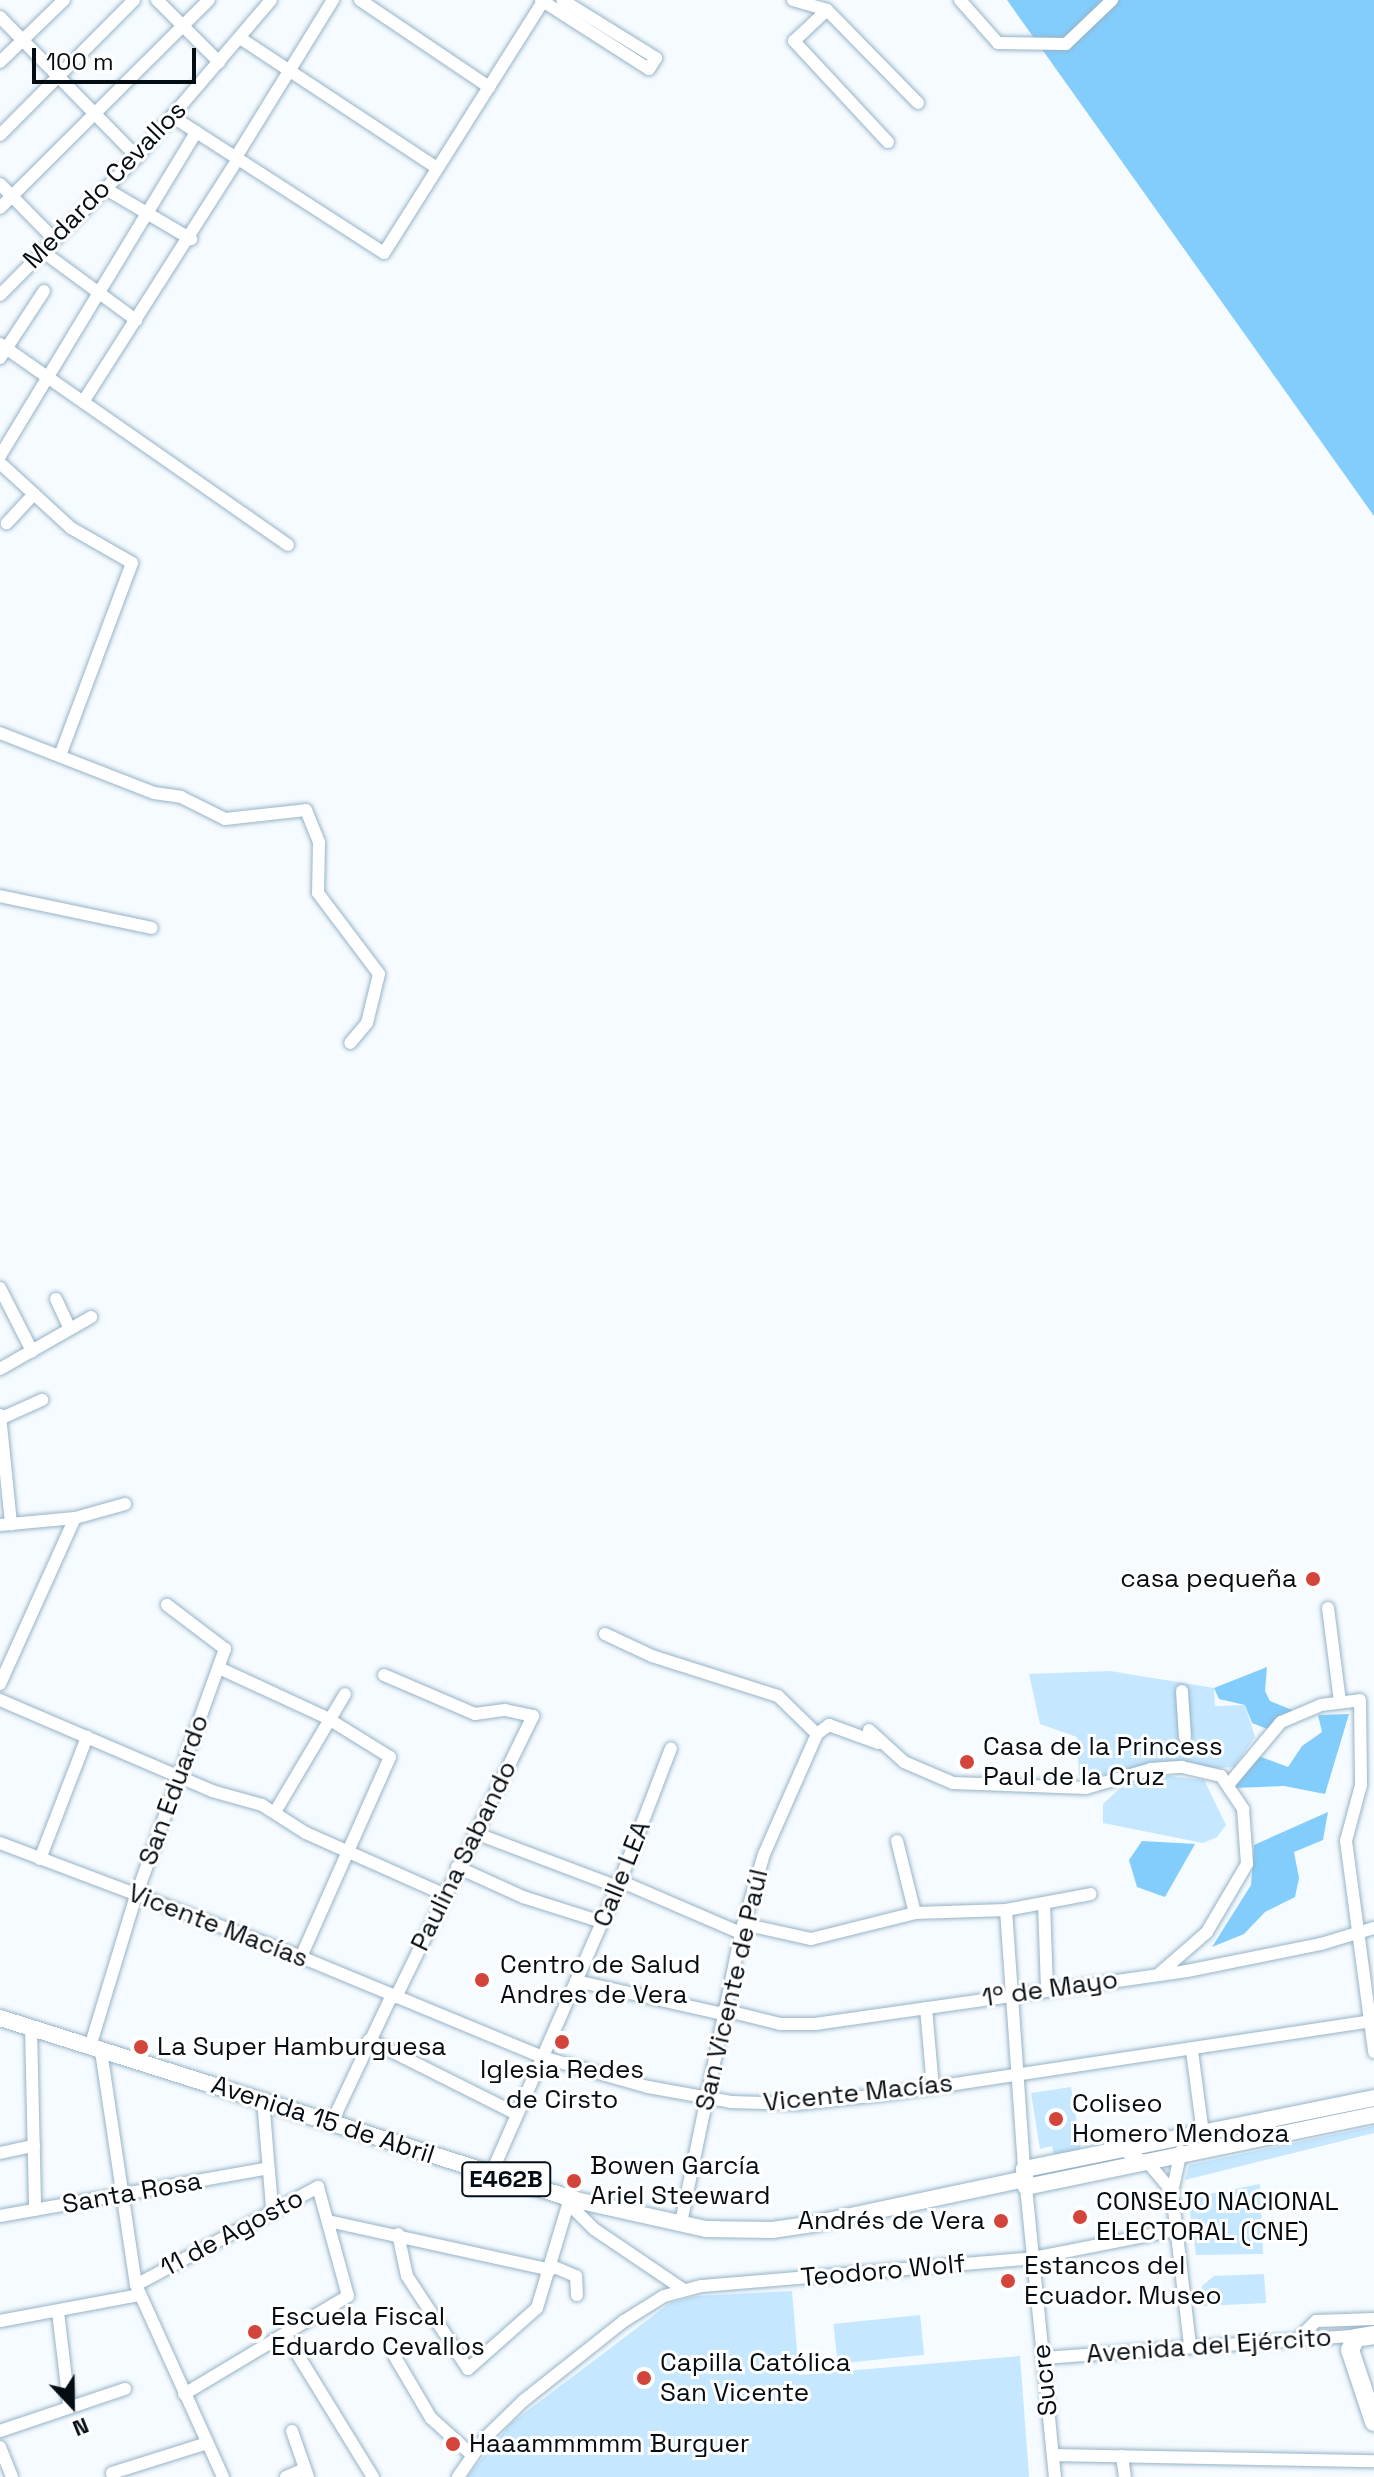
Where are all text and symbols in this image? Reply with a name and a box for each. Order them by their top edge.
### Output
scale bar [36,32,200,82]
text: 100 m [46,46,114,77]
street label: Medardo Cevallos [17,95,193,275]
place label: casa pequeña [1120,1563,1297,1595]
marker: casa pequeña [1304,1570,1322,1588]
street label: San Eduardo [132,1710,216,1870]
place label: Casa de la Princess Paul de la Cruz [983,1731,1223,1792]
marker: Casa de la Princess Paul de la Cruz [958,1753,976,1771]
street label: Paulina Sabando [404,1756,524,1956]
street label: Calle LEA [587,1816,657,1932]
street label: San Vicente de Paúl [689,1866,775,2114]
street label: Vicente Macías [124,1877,312,1975]
place label: Centro de Salud Andres de Vera [500,1949,700,2010]
street label: 1º de Mayo [980,1964,1120,2014]
marker: Centro de Salud Andres de Vera [471,1969,493,1991]
place label: La Super Hamburguesa [157,2031,446,2063]
marker: Iglesia Redes de Cirsto [553,2033,571,2051]
marker: La Super Hamburguesa [132,2038,150,2056]
place label: Iglesia Redes de Cirsto [480,2054,644,2116]
street label: Vicente Macías [762,2068,954,2118]
street label: Avenida 15 de Abril [207,2069,439,2171]
place label: Coliseo Homero Mendoza [1072,2088,1290,2150]
marker: Coliseo Homero Mendoza [1047,2110,1065,2128]
place label: Bowen García Ariel Steeward [590,2150,771,2212]
road number: E462B [460,2159,552,2199]
street label: Santa Rosa [60,2165,204,2221]
marker: Bowen García Ariel Steeward [565,2172,583,2190]
street label: 11 de Agosto [155,2182,309,2284]
place label: CONSEJO NACIONAL ELECTORAL (CNE) [1096,2186,1339,2248]
place label: Andrés de Vera [797,2205,985,2237]
marker: CONSEJO NACIONAL ELECTORAL (CNE) [1071,2208,1089,2226]
marker: Andrés de Vera [992,2212,1010,2230]
street label: Teodoro Wolf [799,2248,967,2294]
place label: Estancos del Ecuador. Museo [1024,2250,1222,2312]
marker: Estancos del Ecuador. Museo [999,2272,1017,2290]
place label: Escuela Fiscal Eduardo Cevallos [271,2301,485,2362]
street label: Avenida del Ejército [1085,2322,1333,2370]
marker: Escuela Fiscal Eduardo Cevallos [246,2323,264,2341]
street label: Sucre [1026,2343,1064,2417]
place label: Capilla Católica San Vicente [660,2347,851,2408]
north arrow [32,2365,112,2445]
marker: Capilla Católica San Vicente [635,2369,653,2387]
text: N [69,2412,93,2443]
place label: Haaammmmm Burguer [469,2428,750,2460]
marker: Haaammmmm Burguer [444,2435,462,2453]

